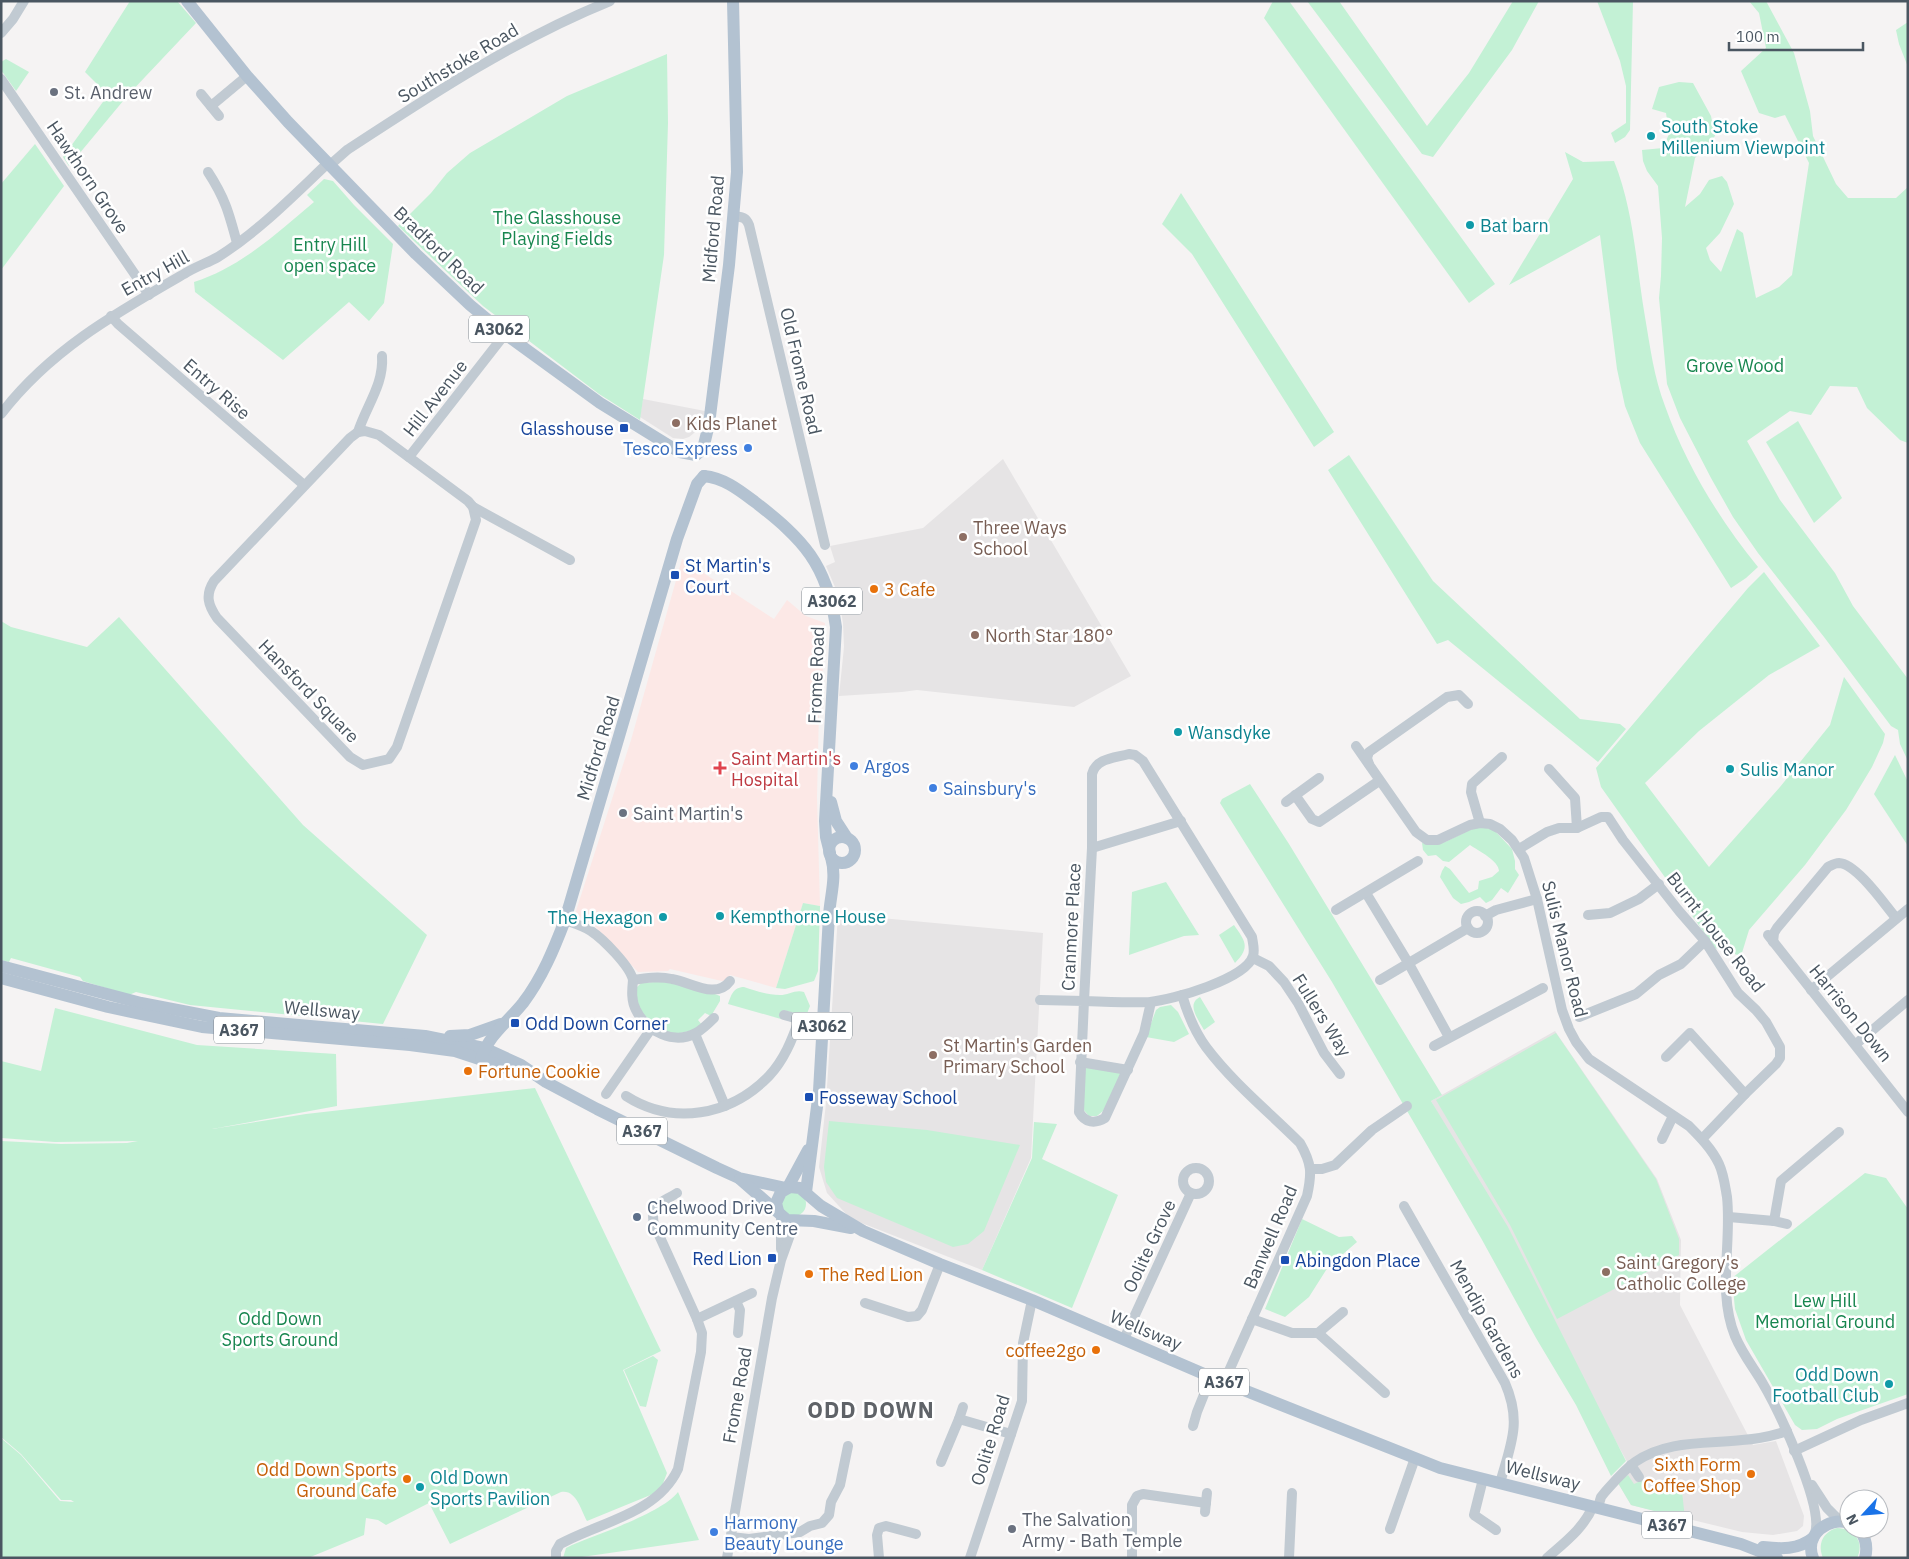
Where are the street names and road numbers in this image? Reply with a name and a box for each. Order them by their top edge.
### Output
street label: Southstoke Road [393,18,523,108]
street label: Hawthorn Grove [42,116,134,238]
street label: Midford Road [697,174,729,284]
street label: Bradford Road [389,201,489,299]
street label: Entry Hill [117,245,193,301]
street label: Old Frome Road [775,305,827,437]
road number: A3062 [469,316,529,342]
street label: Entry Rise [179,354,255,425]
street label: Hill Avenue [398,355,472,441]
road number: A3062 [802,588,862,614]
street label: Frome Road [803,626,829,724]
street label: Hansford Square [254,634,364,748]
street label: Midford Road [571,693,625,803]
street label: Cranmore Place [1056,862,1086,992]
street label: Burnt House Road [1662,867,1770,997]
street label: Sulis Manor Road [1537,878,1593,1020]
street label: Harrison Down [1804,959,1898,1067]
street label: Fullers Way [1287,969,1357,1061]
street label: Wellsway [283,995,361,1025]
road number: A3062 [792,1012,852,1040]
road number: A367 [214,1016,264,1044]
road number: A367 [617,1118,667,1144]
street label: Banwell Road [1238,1182,1302,1292]
street label: Oolite Grove [1117,1196,1181,1296]
street label: Mendip Gardens [1445,1256,1529,1382]
street label: Wellsway [1106,1305,1186,1355]
street label: Frome Road [717,1345,757,1445]
road number: A367 [1199,1368,1249,1395]
street label: Oolite Road [965,1392,1015,1488]
street label: Wellsway [1503,1455,1583,1495]
road number: A367 [1642,1512,1692,1538]

